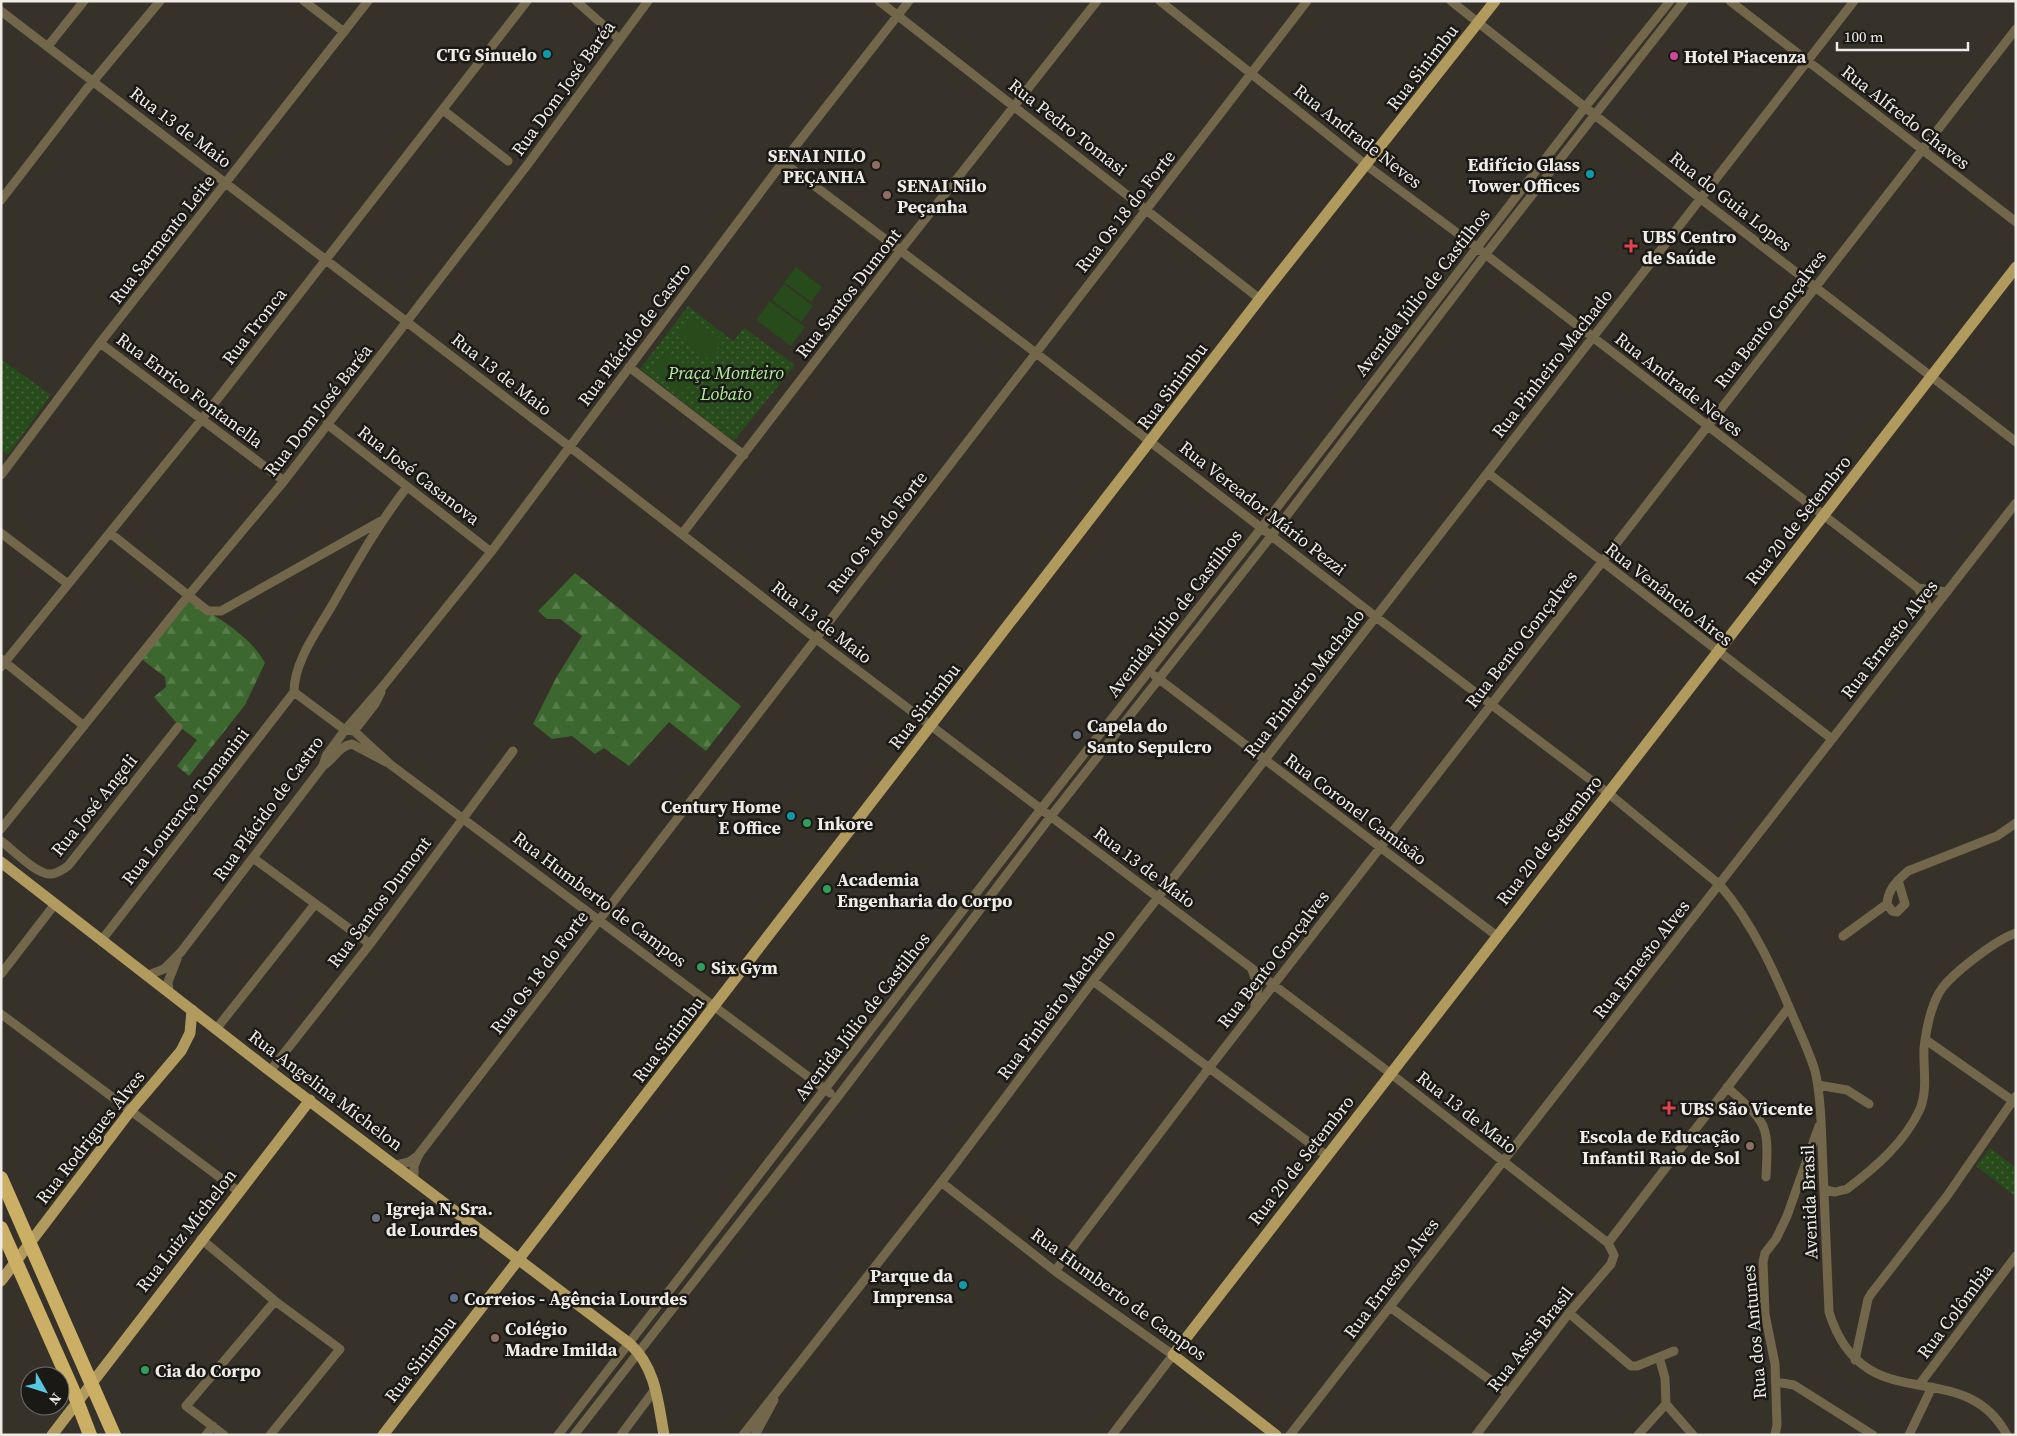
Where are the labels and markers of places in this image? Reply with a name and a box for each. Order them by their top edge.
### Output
place label: CTG Sinuelo [436,42,537,67]
place label: Hotel Piacenza [1684,44,1807,69]
marker: CTG Sinuelo [541,48,553,60]
marker: Hotel Piacenza [1668,50,1680,62]
place label: SENAI NILO PEÇANHA [768,143,866,189]
place label: Edifício Glass Tower Offices [1468,152,1580,198]
marker: SENAI NILO PEÇANHA [870,159,882,171]
marker: Edifício Glass Tower Offices [1584,168,1596,180]
place label: SENAI Nilo Peçanha [897,173,987,219]
marker: SENAI Nilo Peçanha [881,189,893,201]
place label: UBS Centro de Saúde [1642,224,1736,270]
marker: UBS Centro de Saúde [1624,239,1638,253]
place label: Capela do Santo Sepulcro [1087,713,1212,759]
marker: Capela do Santo Sepulcro [1071,729,1083,741]
place label: Century Home E Office [661,794,781,840]
marker: Century Home E Office [785,810,797,822]
place label: Inkore [817,811,873,836]
marker: Inkore [801,817,813,829]
place label: Academia Engenharia do Corpo [837,867,1012,913]
marker: Academia Engenharia do Corpo [821,883,833,895]
place label: Six Gym [711,955,778,980]
marker: Six Gym [695,961,707,973]
place label: UBS São Vicente [1680,1096,1813,1121]
marker: UBS São Vicente [1662,1101,1676,1115]
place label: Escola de Educação Infantil Raio de Sol [1579,1124,1740,1170]
marker: Escola de Educação Infantil Raio de Sol [1744,1140,1756,1152]
place label: Igreja N. Sra. de Lourdes [386,1196,493,1242]
marker: Igreja N. Sra. de Lourdes [370,1212,382,1224]
place label: Parque da Imprensa [870,1263,953,1309]
marker: Parque da Imprensa [957,1279,969,1291]
place label: Correios - Agência Lourdes [464,1286,687,1311]
marker: Correios - Agência Lourdes [448,1292,460,1304]
place label: Colégio Madre Imilda [505,1316,618,1362]
marker: Colégio Madre Imilda [489,1332,501,1344]
place label: Cia do Corpo [155,1358,261,1383]
marker: Cia do Corpo [139,1364,151,1376]

